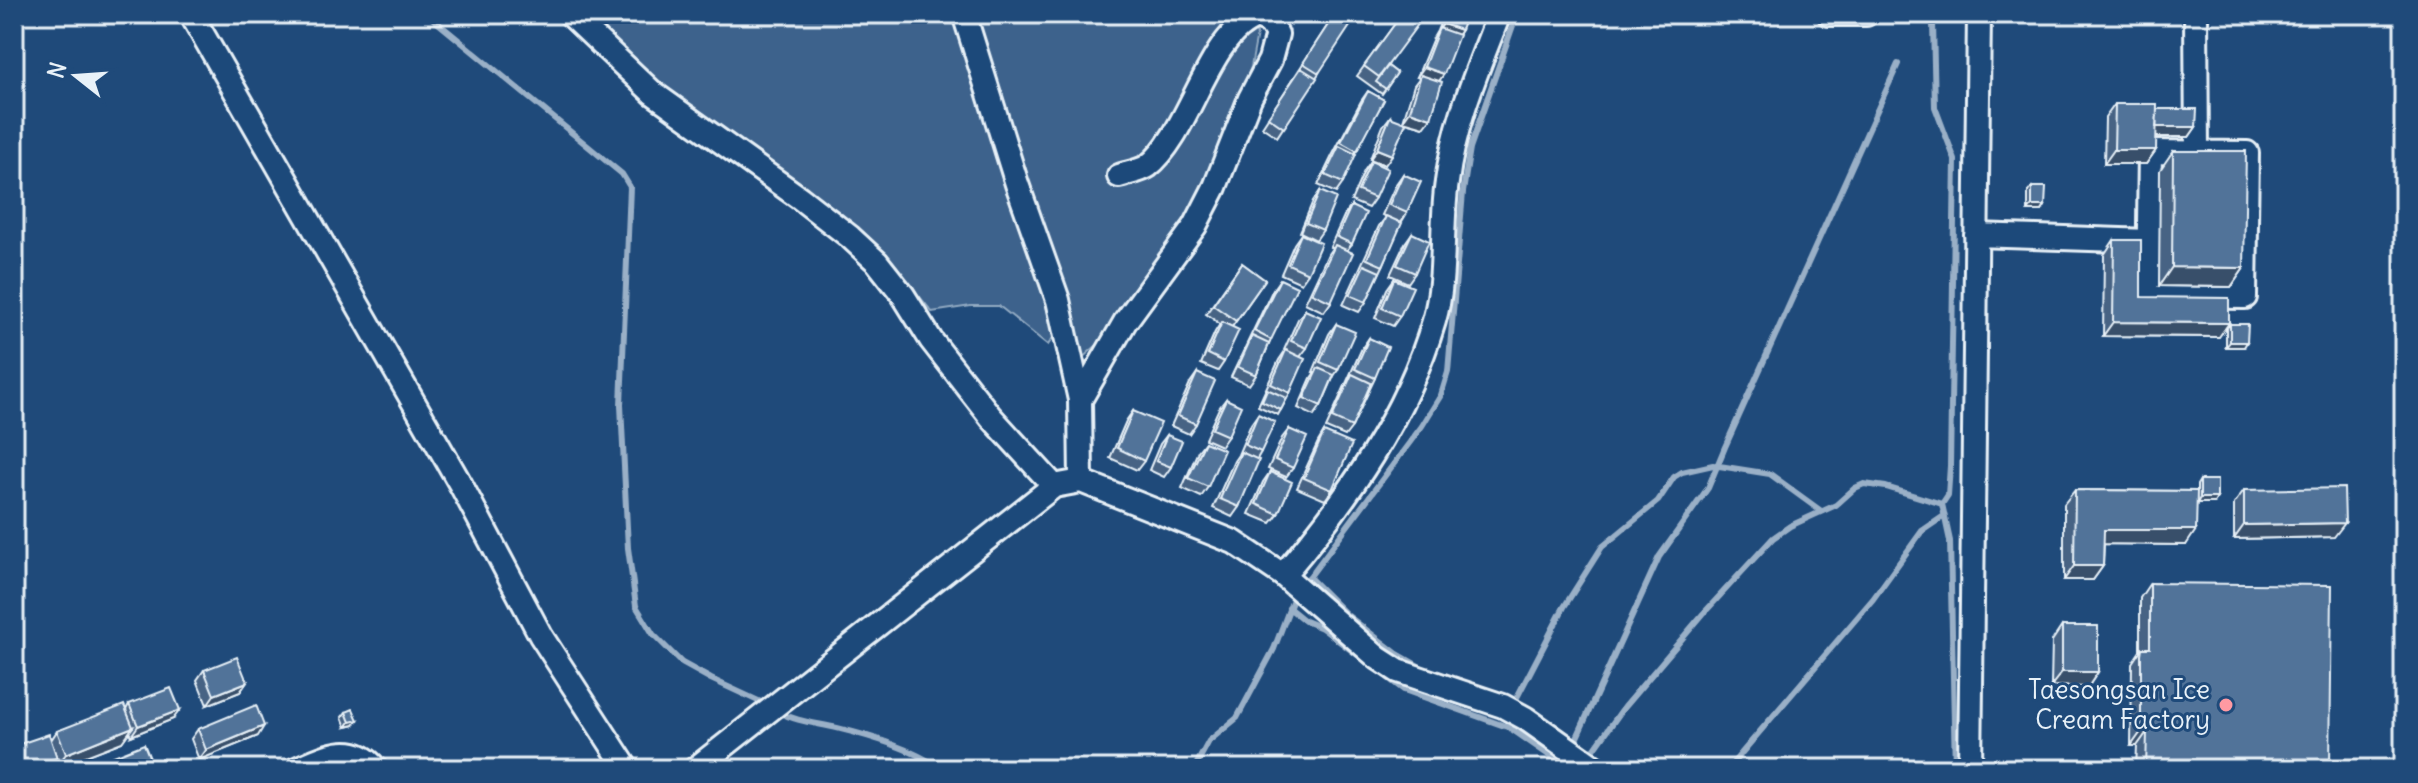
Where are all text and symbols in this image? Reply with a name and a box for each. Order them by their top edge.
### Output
north arrow [36,36,116,116]
text: N [41,59,72,82]
place label: Taesongsan Ice Cream Factory [2028,673,2210,736]
marker: Taesongsan Ice Cream Factory [2217,696,2235,714]

